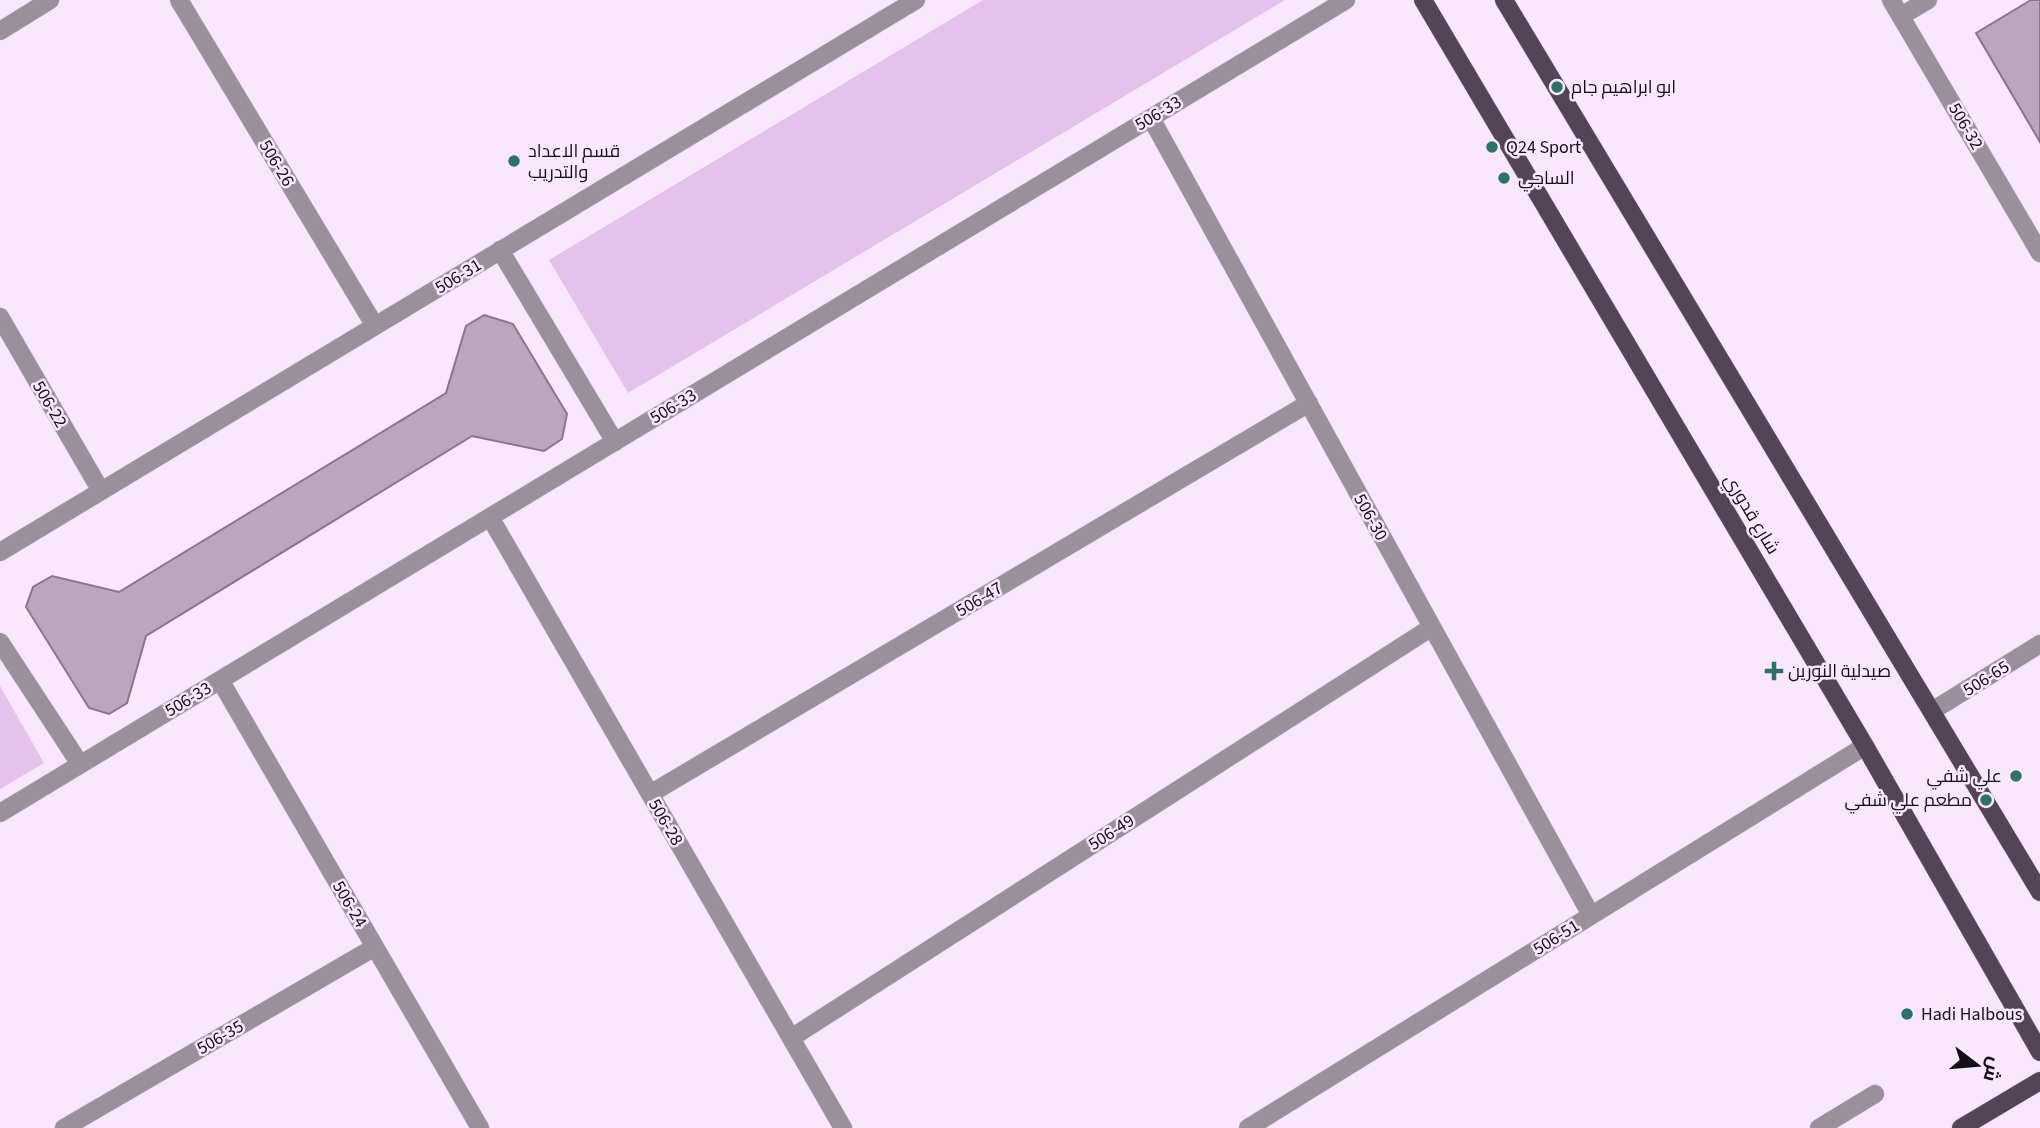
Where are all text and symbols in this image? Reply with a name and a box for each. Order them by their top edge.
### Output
place label: ابو ابراهيم جام [1571,75,1676,100]
marker: ابو ابراهيم جام [1549,79,1565,95]
street label: 506-33 [1130,90,1186,137]
street label: 506-32 [1942,98,1989,154]
street label: 506-26 [253,135,300,191]
place label: Q24 Sport [1506,135,1581,160]
place label: قسم الاعداد والتدريب [528,139,620,185]
marker: Q24 Sport [1484,139,1500,155]
marker: قسم الاعداد والتدريب [506,153,522,169]
place label: الساجي [1518,166,1574,192]
marker: الساجي [1496,170,1512,186]
street label: 506-31 [430,253,486,300]
street label: 506-22 [26,376,73,432]
street label: 506-33 [645,383,701,430]
street label: شارع قدوري [1717,469,1785,560]
street label: 506-30 [1347,489,1394,545]
street label: 506-47 [951,576,1007,623]
street label: 506-65 [1958,654,2014,702]
place label: صيدلية النورين [1788,659,1891,684]
marker: صيدلية النورين [1766,663,1782,679]
street label: 506-33 [160,676,216,723]
place label: علي شفي [1927,764,2002,790]
marker: علي شفي [2008,768,2024,784]
place label: مطعم علي شفي [1845,788,1972,814]
marker: مطعم علي شفي [1978,792,1994,808]
street label: 506-28 [642,794,689,850]
street label: 506-49 [1083,808,1139,857]
street label: 506-24 [326,876,373,932]
street label: 506-51 [1528,913,1584,961]
place label: Hadi Halbous [1921,1002,2022,1027]
marker: Hadi Halbous [1899,1006,1915,1022]
street label: 506-35 [192,1014,248,1061]
north arrow [1942,1030,2012,1100]
text: ش [1976,1054,2008,1085]

